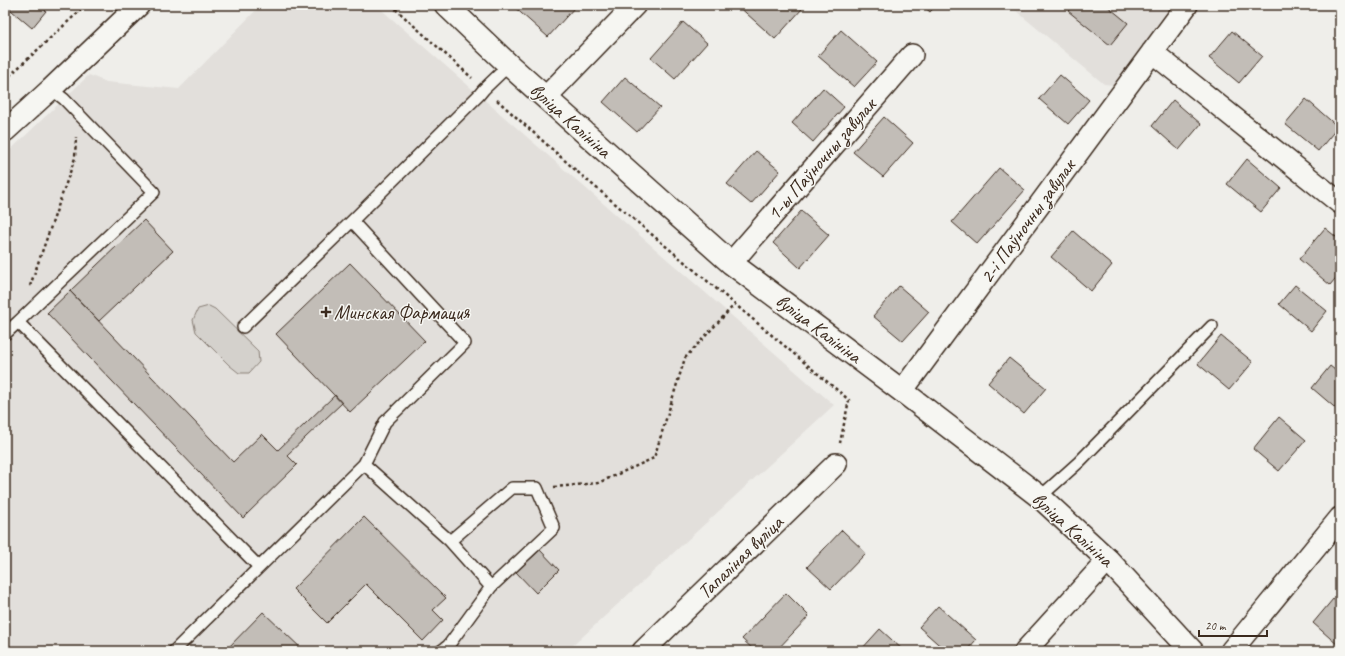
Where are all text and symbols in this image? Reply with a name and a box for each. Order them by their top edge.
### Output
street label: вуліца Калініна [525,77,617,164]
street label: 1-ы Паўночны завулак [761,92,883,226]
street label: 2-і Паўночны завулак [974,153,1083,289]
street label: вуліца Калініна [771,288,867,369]
place label: Минская Фармация [334,300,470,325]
marker: Минская Фармация [321,307,331,317]
street label: вуліца Калініна [1027,486,1119,573]
street label: Тапаліная вуліца [692,509,789,604]
scale bar [1199,612,1267,638]
text: 20 m [1205,618,1227,634]

